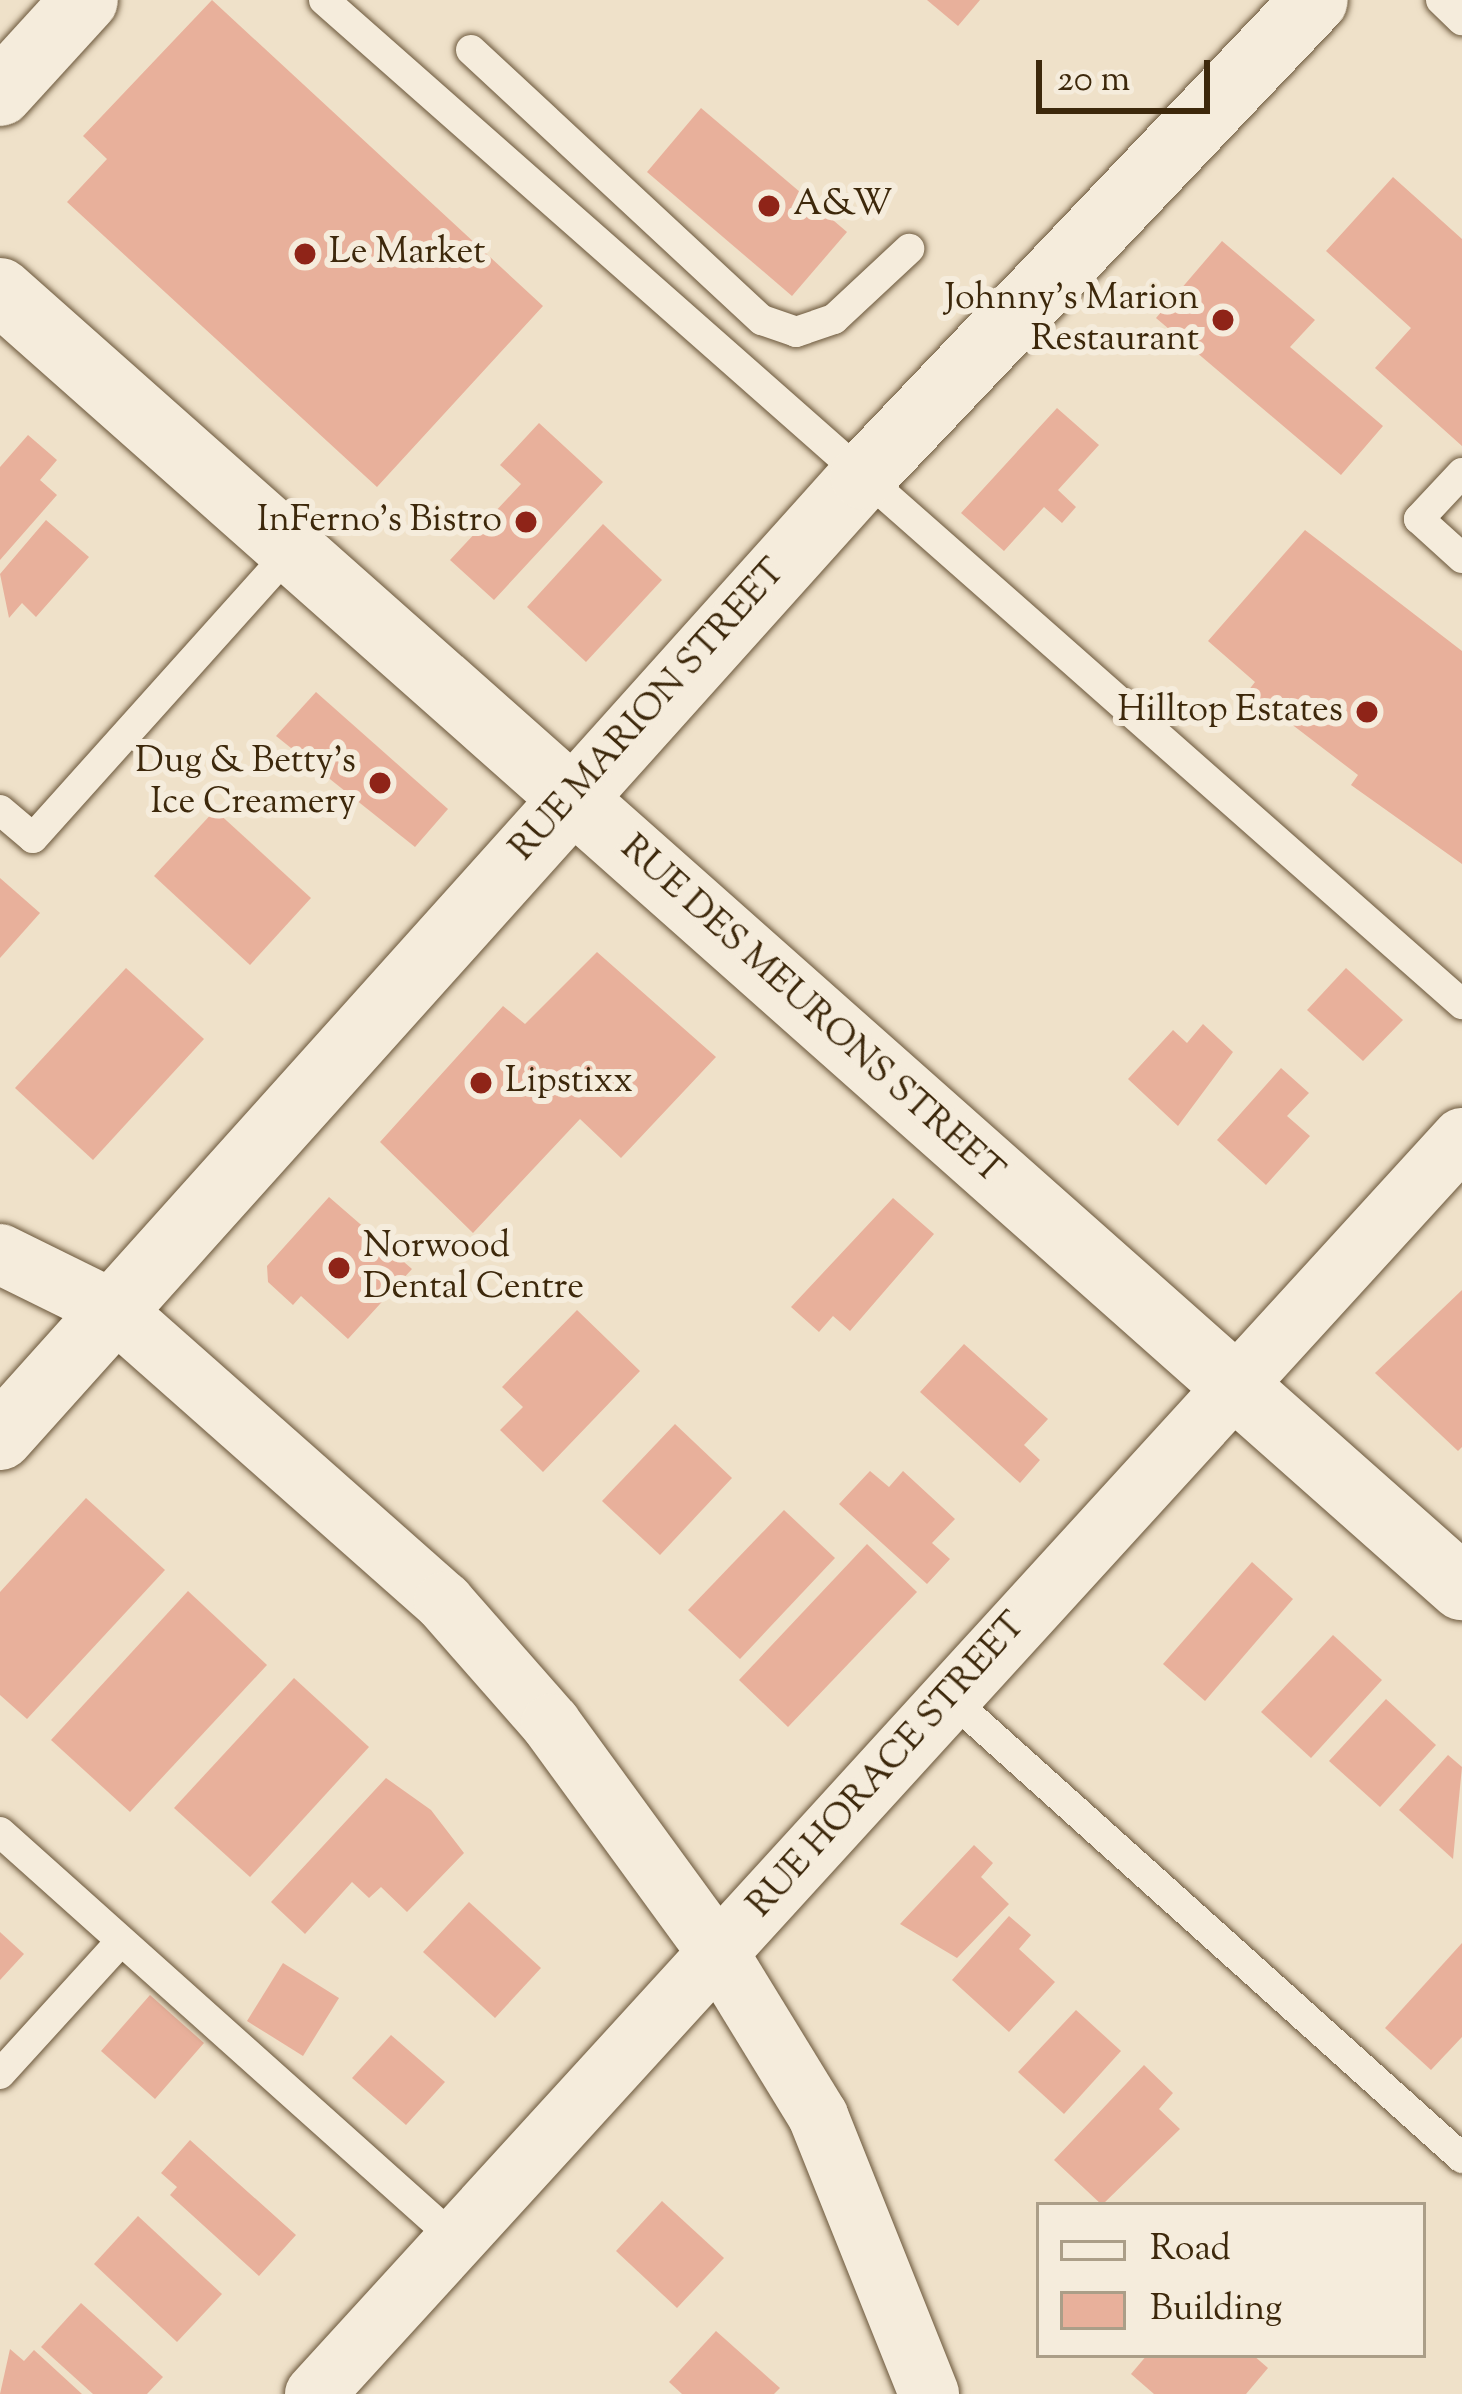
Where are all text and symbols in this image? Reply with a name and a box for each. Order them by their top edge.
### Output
scale bar [1042,36,1216,110]
text: 20 m [1057,55,1130,107]
place label: A&W [793,184,893,228]
marker: A&W [756,193,782,219]
place label: Le Market [329,232,485,276]
marker: Le Market [292,241,318,267]
place label: Johnny's Marion Restaurant [945,277,1199,362]
marker: Johnny's Marion Restaurant [1210,307,1236,333]
place label: InFerno's Bistro [257,500,502,544]
marker: InFerno's Bistro [513,509,539,535]
street label: RUE MARION STREET [502,551,796,871]
place label: Hilltop Estates [1118,690,1343,734]
marker: Hilltop Estates [1354,699,1380,725]
place label: Dug & Betty's Ice Creamery [135,740,356,825]
marker: Dug & Betty's Ice Creamery [367,770,393,796]
street label: RUE DES MEURONS STREET [611,828,1011,1194]
place label: Lipstixx [505,1061,633,1105]
marker: Lipstixx [468,1070,494,1096]
place label: Norwood Dental Centre [363,1225,584,1310]
marker: Norwood Dental Centre [326,1255,352,1281]
street label: RUE HORACE STREET [740,1605,1036,1927]
legend [1036,2202,1426,2358]
text: Road [1150,2224,1231,2276]
text: Building [1150,2284,1282,2336]

